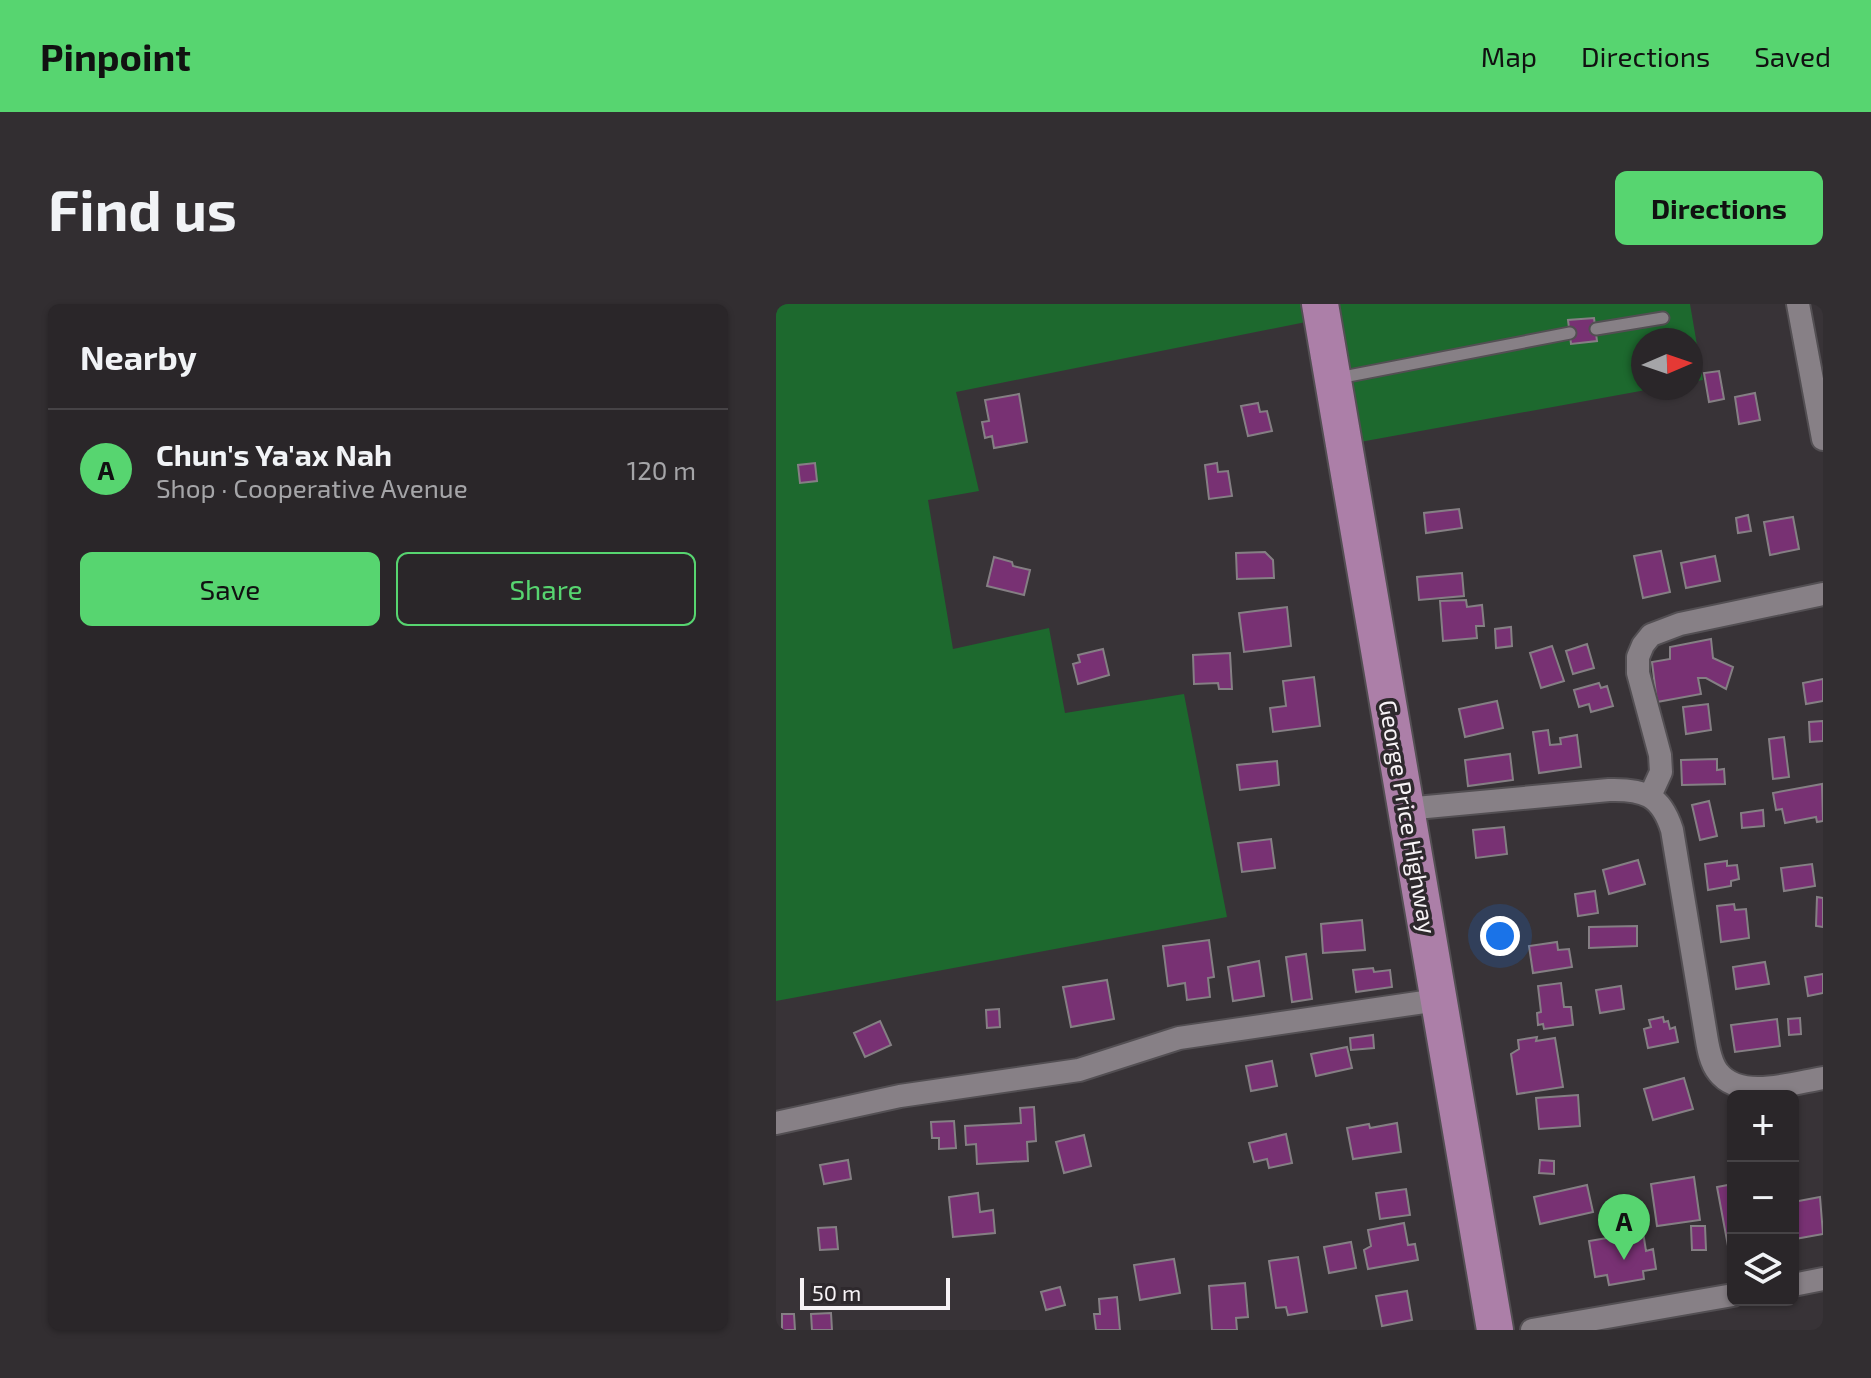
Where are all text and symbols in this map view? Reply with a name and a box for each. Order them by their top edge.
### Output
text: Pinpoint [40,33,191,79]
text: Map [1481,39,1537,73]
text: Directions [1581,39,1710,73]
text: Saved [1754,39,1831,73]
button: Directions [1615,171,1823,245]
text: Find us [48,175,237,242]
north arrow [1631,328,1703,400]
text: Nearby [80,336,197,377]
text: Chun's Ya'ax Nah [156,436,392,472]
text: A [98,454,114,485]
text: 120 m [627,454,696,485]
text: Shop · Cooperative Avenue [156,472,468,503]
button: Save [80,552,380,626]
button: Share [396,552,696,626]
street label: George Price Highway [1374,697,1443,936]
your location [1480,916,1520,956]
map controls [1727,1090,1799,1306]
button: + [1727,1090,1799,1162]
button: − [1727,1162,1799,1234]
pin: A [1598,1194,1650,1260]
button: layers [1727,1234,1799,1306]
scale bar [800,1274,950,1310]
text: 50 m [812,1279,861,1305]

